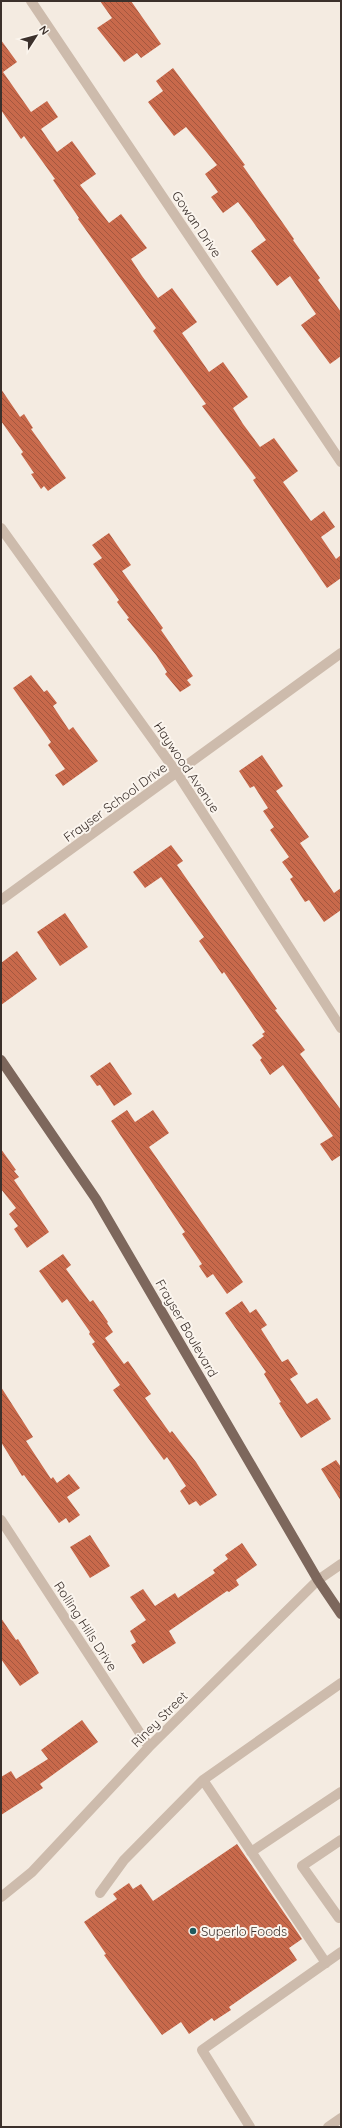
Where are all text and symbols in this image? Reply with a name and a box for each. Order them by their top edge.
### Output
north arrow [16,16,56,56]
text: N [36,23,52,38]
street label: Gowan Drive [169,188,225,260]
street label: Haywood Avenue [151,719,223,815]
street label: Frayser School Drive [60,759,170,845]
street label: Frayser Boulevard [152,1276,222,1380]
street label: Rolling Hills Drive [51,1578,121,1674]
street label: Riney Street [128,1688,190,1750]
place label: Superlo Foods [201,1923,287,1939]
marker: Superlo Foods [188,1926,198,1936]

